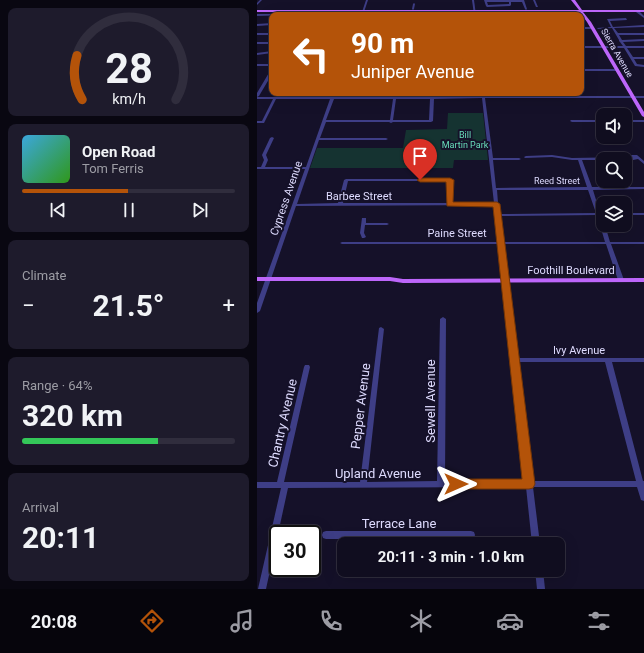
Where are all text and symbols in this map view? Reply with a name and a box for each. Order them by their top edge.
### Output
text: 90 m [351,27,414,60]
street label: Sierra Avenue [599,27,635,79]
icon: left [285,28,337,80]
text: 28 [105,44,152,93]
text: Juniper Avenue [351,61,474,82]
text: km/h [112,91,145,107]
map controls [596,108,632,232]
button: sound [596,108,632,144]
park label: Bill Martin Park [442,130,489,150]
pin [403,139,437,180]
text: Open Road [82,143,156,161]
icon: arrive [409,145,431,167]
button: search [596,152,632,188]
street label: Cypress Avenue [268,159,305,237]
text: Tom Ferris [82,161,144,176]
street label: Reed Street [534,176,580,186]
street label: Barbee Street [326,190,392,203]
button: layers [596,196,632,232]
icon: previous [47,199,69,221]
icon: pause [118,199,140,221]
icon: next [189,199,211,221]
street label: Paine Street [427,227,487,240]
street label: Foothill Boulevard [527,264,615,277]
text: Climate [22,268,66,283]
text: 21.5° [93,288,165,323]
text: − [22,293,35,318]
text: + [223,293,235,318]
street label: Ivy Avenue [553,344,605,357]
street label: Sewell Avenue [423,359,438,443]
street label: Pepper Avenue [348,362,373,450]
street label: Chantry Avenue [265,377,300,469]
text: Range · 64% [22,378,92,393]
text: 320 km [22,398,123,433]
position arrow [435,463,477,505]
street label: Upland Avenue [335,466,421,481]
text: Arrival [22,500,59,515]
street label: Terrace Lane [362,516,436,531]
text: 20:11 [22,520,99,555]
speed limit sign: 30 [269,525,321,577]
text: 20:11 · 3 min · 1.0 km [378,548,524,566]
icon: directions [138,607,166,635]
icon: music [228,607,256,635]
icon: phone [317,607,345,635]
icon: climate [407,607,435,635]
icon: car [496,607,524,635]
icon: filters [585,607,613,635]
text: 20:08 [31,611,77,632]

